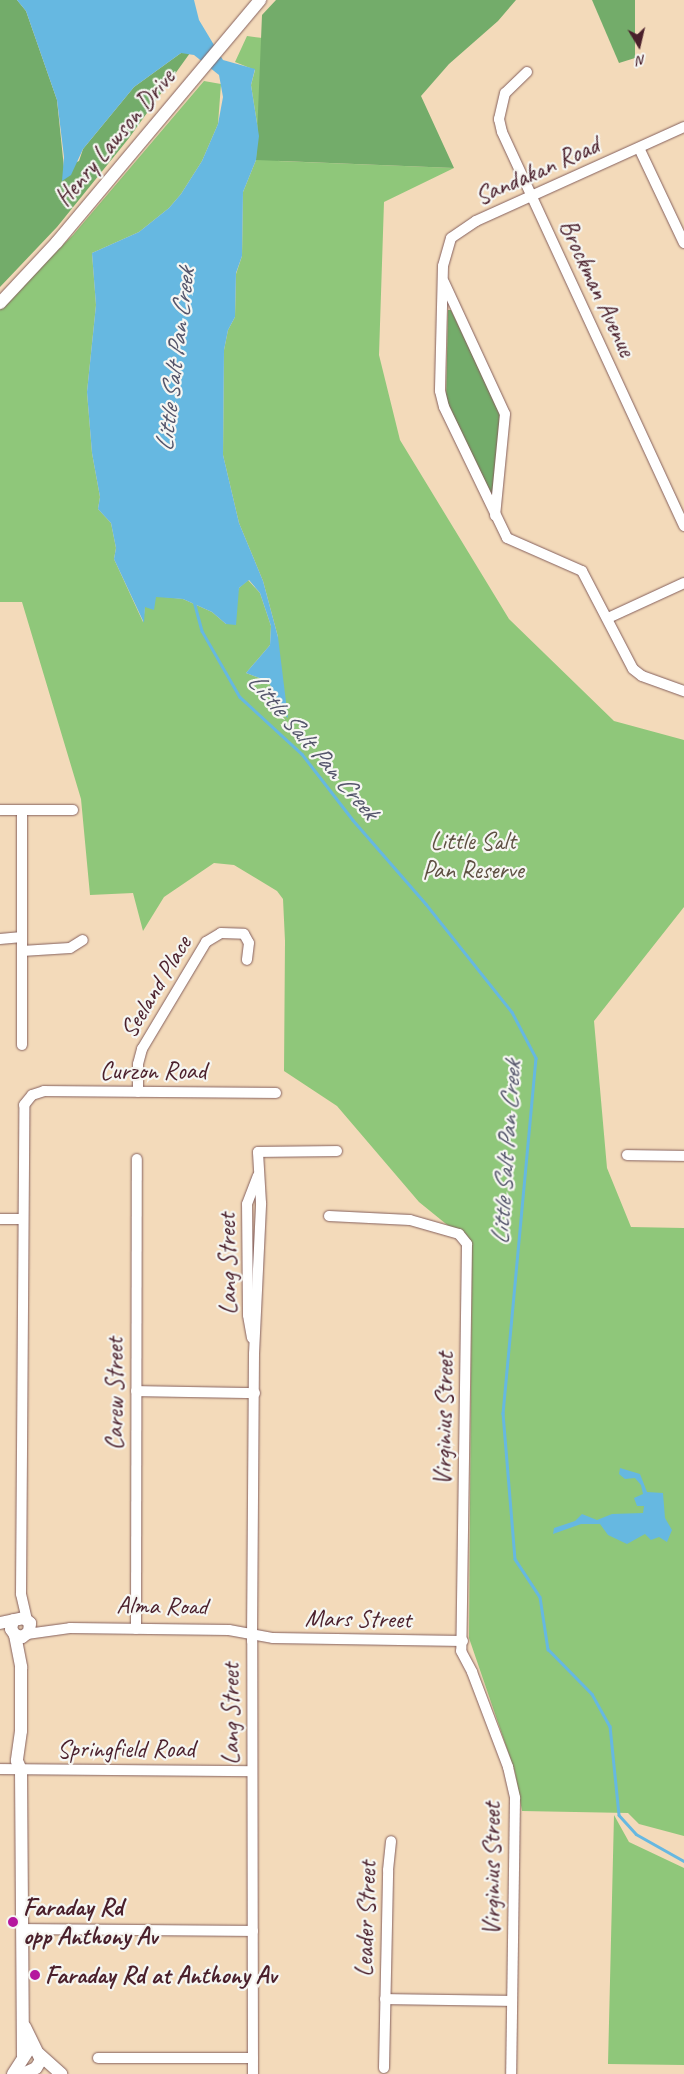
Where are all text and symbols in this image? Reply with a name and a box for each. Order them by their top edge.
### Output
north arrow [614,20,664,70]
text: N [636,51,647,69]
street label: Henry Lawson Drive [49,63,181,213]
street label: Sandakan Road [470,130,604,212]
street label: Brockman Avenue [552,215,642,361]
water label: Little Salt Pan Creek [148,267,202,453]
water label: Little Salt Pan Creek [241,666,385,826]
park label: Little Salt Pan Reserve [422,827,524,886]
street label: Seeland Place [114,931,198,1043]
street label: Curzon Road [100,1056,206,1086]
water label: Little Salt Pan Creek [484,1060,528,1246]
street label: Lang Street [212,1213,244,1315]
street label: Carew Street [100,1337,130,1451]
street label: Virginius Street [428,1352,460,1486]
street label: Alma Road [116,1590,208,1622]
street label: Mars Street [304,1603,412,1635]
street label: Lang Street [216,1663,246,1765]
street label: Springfield Road [58,1734,194,1764]
street label: Virginius Street [477,1802,507,1936]
street label: Leader Street [349,1860,383,1978]
place label: Faraday Rd opp Anthony Av [23,1893,157,1952]
marker: Faraday Rd opp Anthony Av [7,1916,19,1928]
place label: Faraday Rd at Anthony Av [45,1960,276,1990]
marker: Faraday Rd at Anthony Av [29,1969,41,1981]

